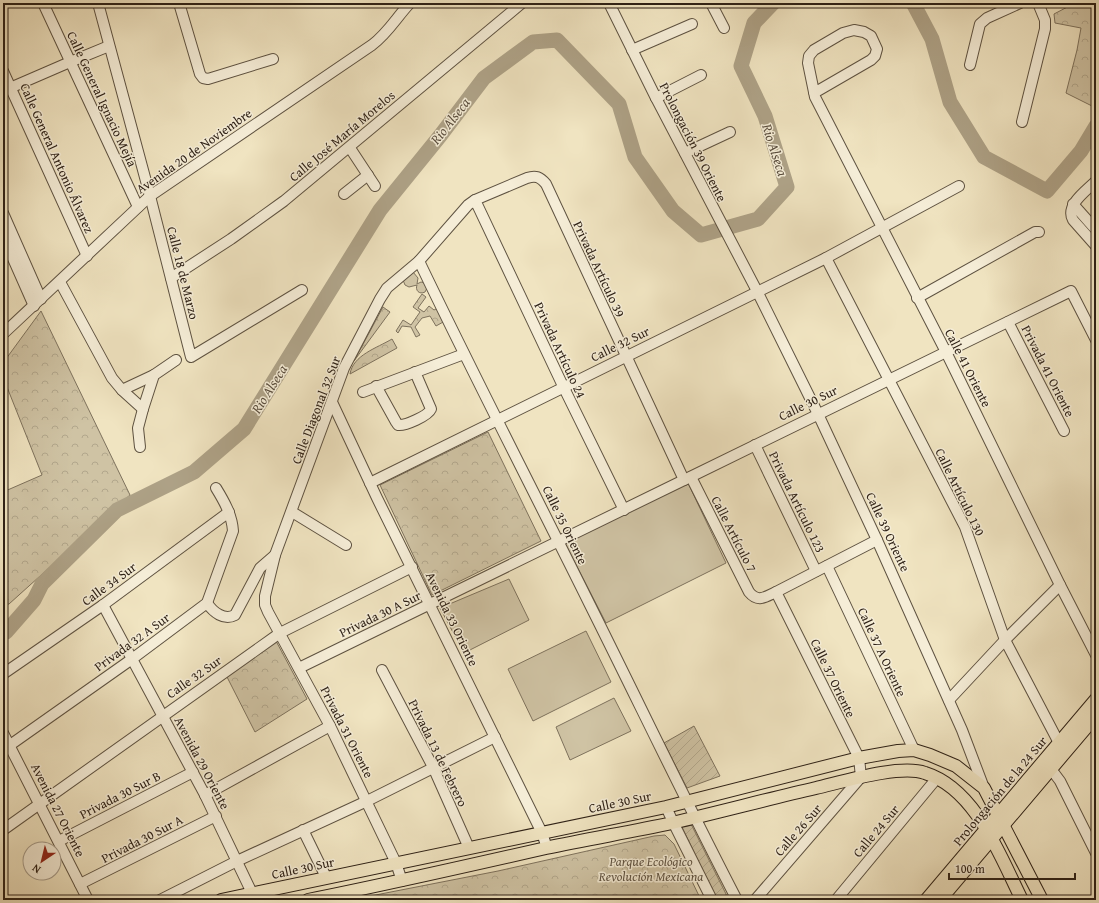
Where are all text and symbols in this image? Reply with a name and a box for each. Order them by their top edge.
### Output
street label: Calle General Ignacio Mejía [62,28,142,171]
street label: Prolongación 39 Oriente [655,79,731,205]
street label: Calle General Antonio Álvarez [15,80,99,236]
street label: Calle José María Morelos [285,86,399,186]
water label: Rio Alseca [425,93,475,149]
street label: Avenida 20 de Noviembre [132,104,256,198]
water label: Rio Alseca [757,120,793,179]
street label: Privada Artículo 39 [568,218,630,320]
street label: Calle 18 de Marzo [162,224,204,322]
street label: Privada Artículo 24 [529,299,591,401]
street label: Calle 32 Sur [587,321,653,366]
street label: Privada 41 Oriente [1017,322,1079,420]
street label: Calle 41 Oriente [940,325,996,411]
street label: Calle Diagonal 32 Sur [287,353,346,467]
water label: Rio Alseca [246,360,292,418]
street label: Calle 30 Sur [775,380,841,425]
street label: Calle Artículo 130 [930,445,990,539]
street label: Privada Artículo 123 [764,448,830,556]
street label: Calle 35 Oriente [538,482,592,568]
street label: Calle 39 Oriente [861,489,915,575]
street label: Calle Artículo 7 [707,493,761,575]
street label: Calle 34 Sur [78,557,141,610]
street label: Avenida 33 Oriente [421,569,483,669]
street label: Privada 30 A Sur [336,586,425,642]
street label: Calle 37 A Oriente [853,604,911,700]
street label: Privada 32 A Sur [90,608,174,676]
street label: Calle 37 Oriente [806,635,860,721]
street label: Calle 32 Sur [163,651,226,703]
street label: Privada 31 Oriente [316,683,378,781]
street label: Privada 13 de Febrero [404,696,472,810]
street label: Avenida 29 Oriente [169,713,235,813]
street label: Prolongación de la 24 Sur [948,732,1052,850]
street label: Avenida 27 Oriente [26,760,90,860]
street label: Privada 30 Sur B [76,766,164,824]
street label: Calle 30 Sur [587,786,654,818]
street label: Calle 26 Sur [770,799,826,860]
street label: Calle 24 Sur [848,800,904,861]
street label: Privada 30 Sur A [98,810,186,868]
north arrow [22,841,62,881]
street label: Calle 30 Sur [270,852,337,884]
park label: Parque Ecológico Revolución Mexicana [598,852,703,886]
scale bar [949,855,1075,881]
text: N [28,860,44,878]
text: 100 m [955,860,985,877]

